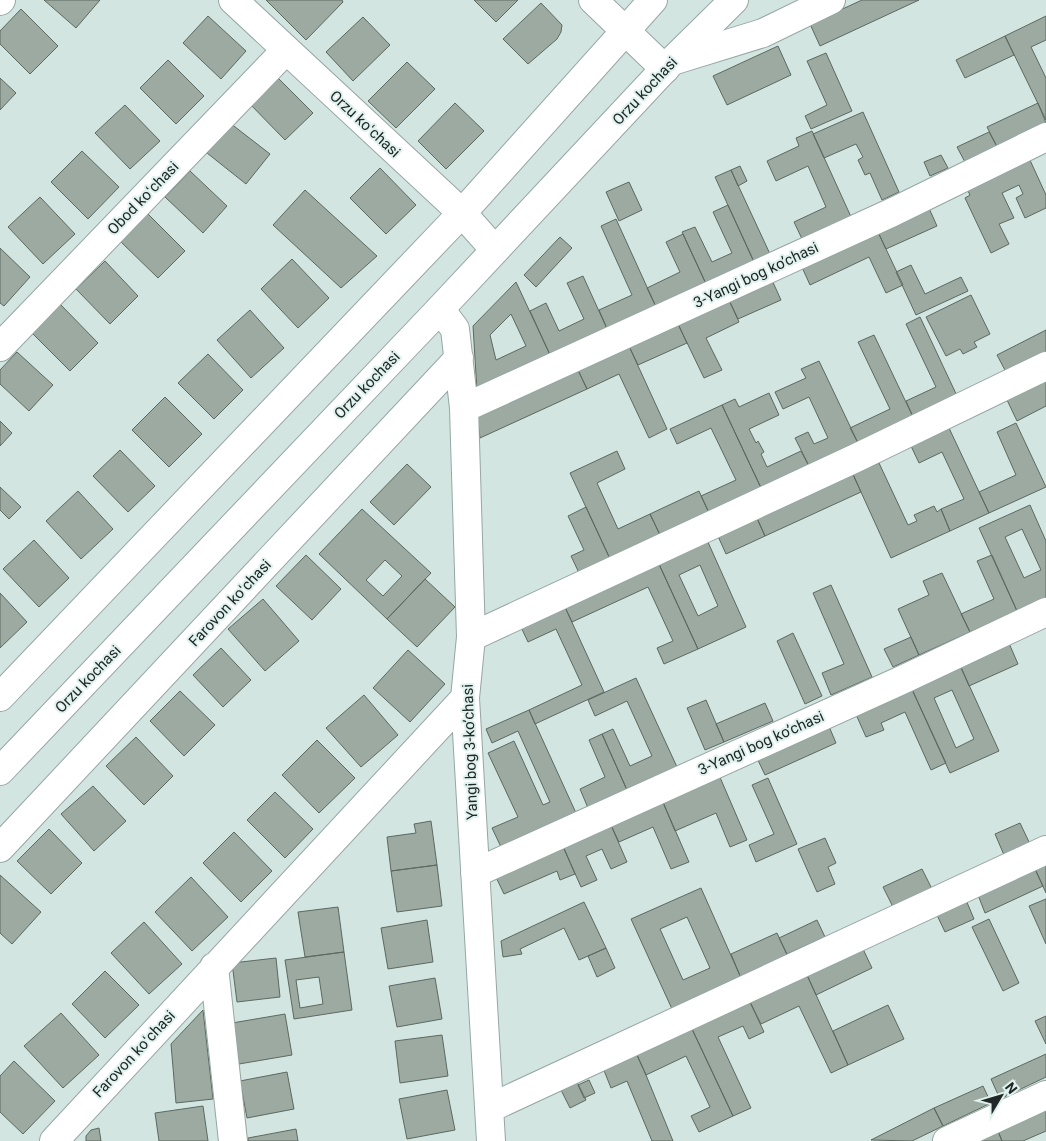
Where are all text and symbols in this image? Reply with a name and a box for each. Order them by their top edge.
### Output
street label: Orzu kochasi [609,53,681,129]
street label: Orzu koʻchasi [326,87,404,161]
street label: Obod koʻchasi [104,158,182,238]
street label: 3-Yangi bog koʼchasi [691,238,821,312]
street label: Orzu kochasi [330,348,404,422]
street label: Farovon koʻchasi [185,556,275,650]
street label: Orzu kochasi [51,642,125,716]
street label: Yangi bog 3-koʼchasi [459,684,481,820]
street label: 3-Yangi bog koʼchasi [695,707,827,779]
street label: Farovon koʻchasi [89,1007,179,1101]
north arrow [976,1071,1026,1121]
text: N [1002,1079,1021,1097]

